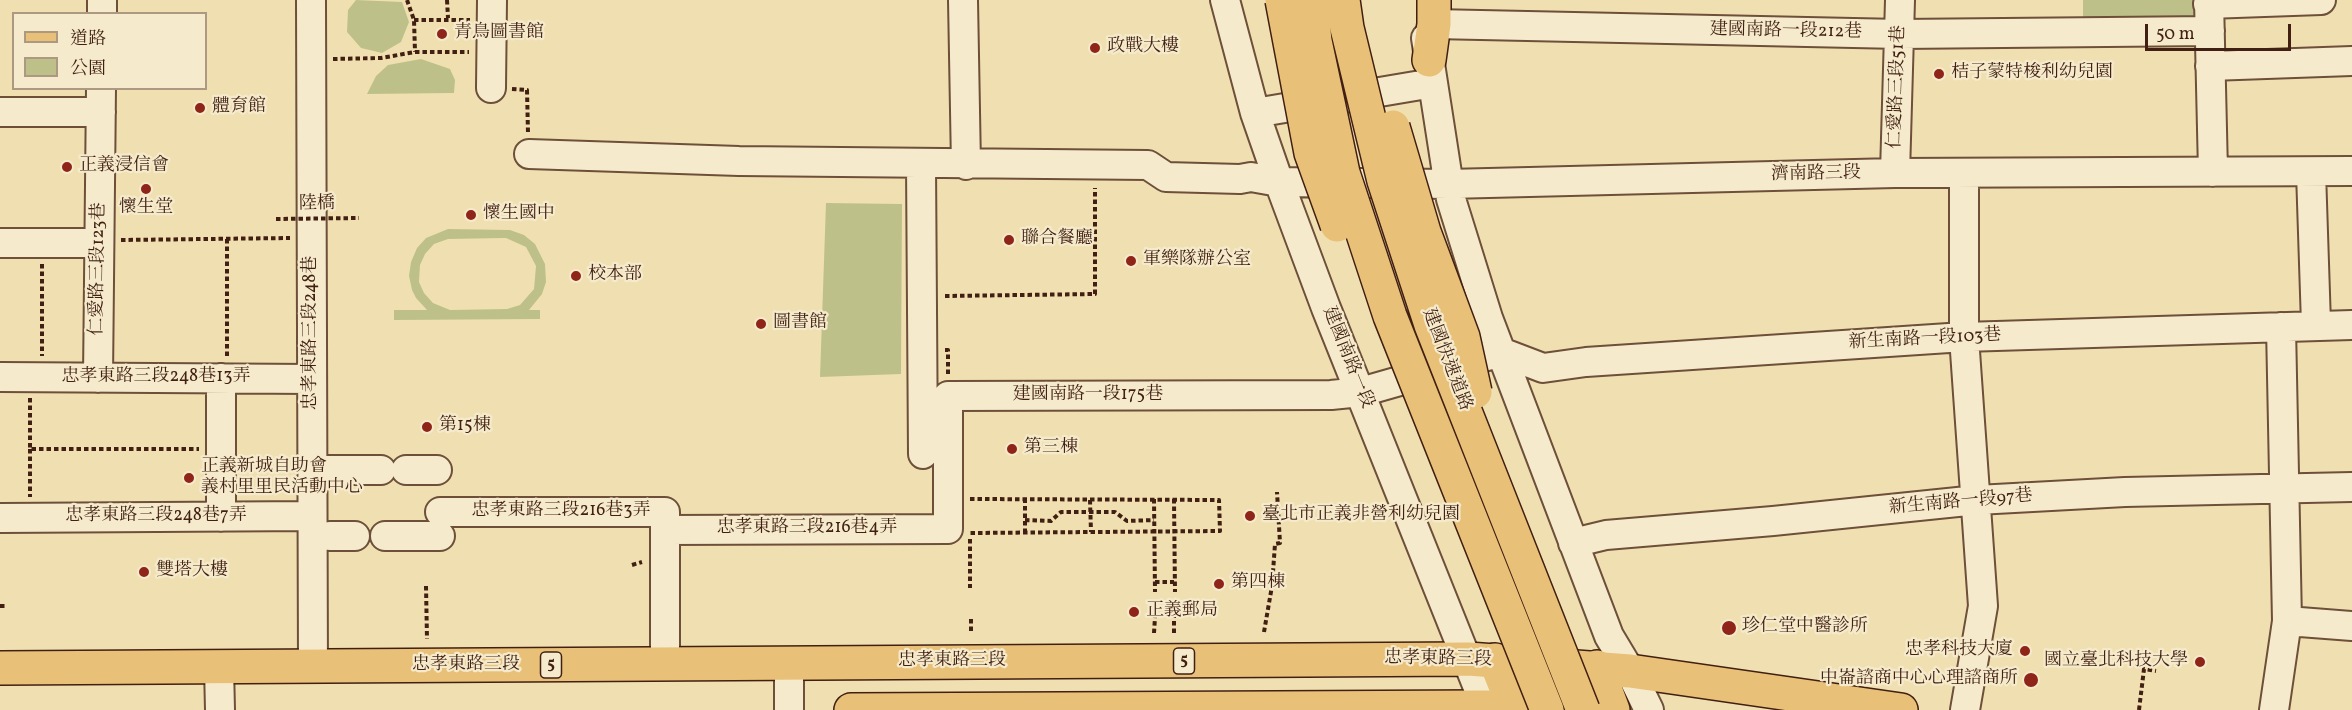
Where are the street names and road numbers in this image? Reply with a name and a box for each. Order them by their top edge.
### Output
street label: 建國南路一段212巷 [1710,20,1862,44]
street label: 仁愛路三段51巷 [1885,25,1911,149]
street label: 濟南路三段 [1771,163,1861,187]
street label: 陸橋 [299,194,335,216]
street label: 仁愛路三段123巷 [87,202,111,336]
street label: 忠孝東路三段248巷 [301,256,323,410]
street label: 建國南路一段 [1317,304,1377,412]
street label: 建國快速道路 [1417,306,1475,414]
street label: 新生南路一段103巷 [1848,325,2002,355]
street label: 忠孝東路三段248巷13弄 [62,367,250,389]
street label: 建國南路一段175巷 [1013,385,1163,407]
street label: 新生南路一段97巷 [1888,486,2034,520]
street label: 忠孝東路三段216巷3弄 [472,501,650,523]
street label: 忠孝東路三段248巷7弄 [65,506,247,528]
street label: 忠孝東路三段216巷4弄 [717,518,897,540]
road number: 5 [1174,648,1194,674]
street label: 忠孝東路三段 [1384,648,1492,672]
street label: 忠孝東路三段 [898,651,1006,673]
road number: 5 [540,652,562,678]
street label: 忠孝東路三段 [412,655,520,677]

